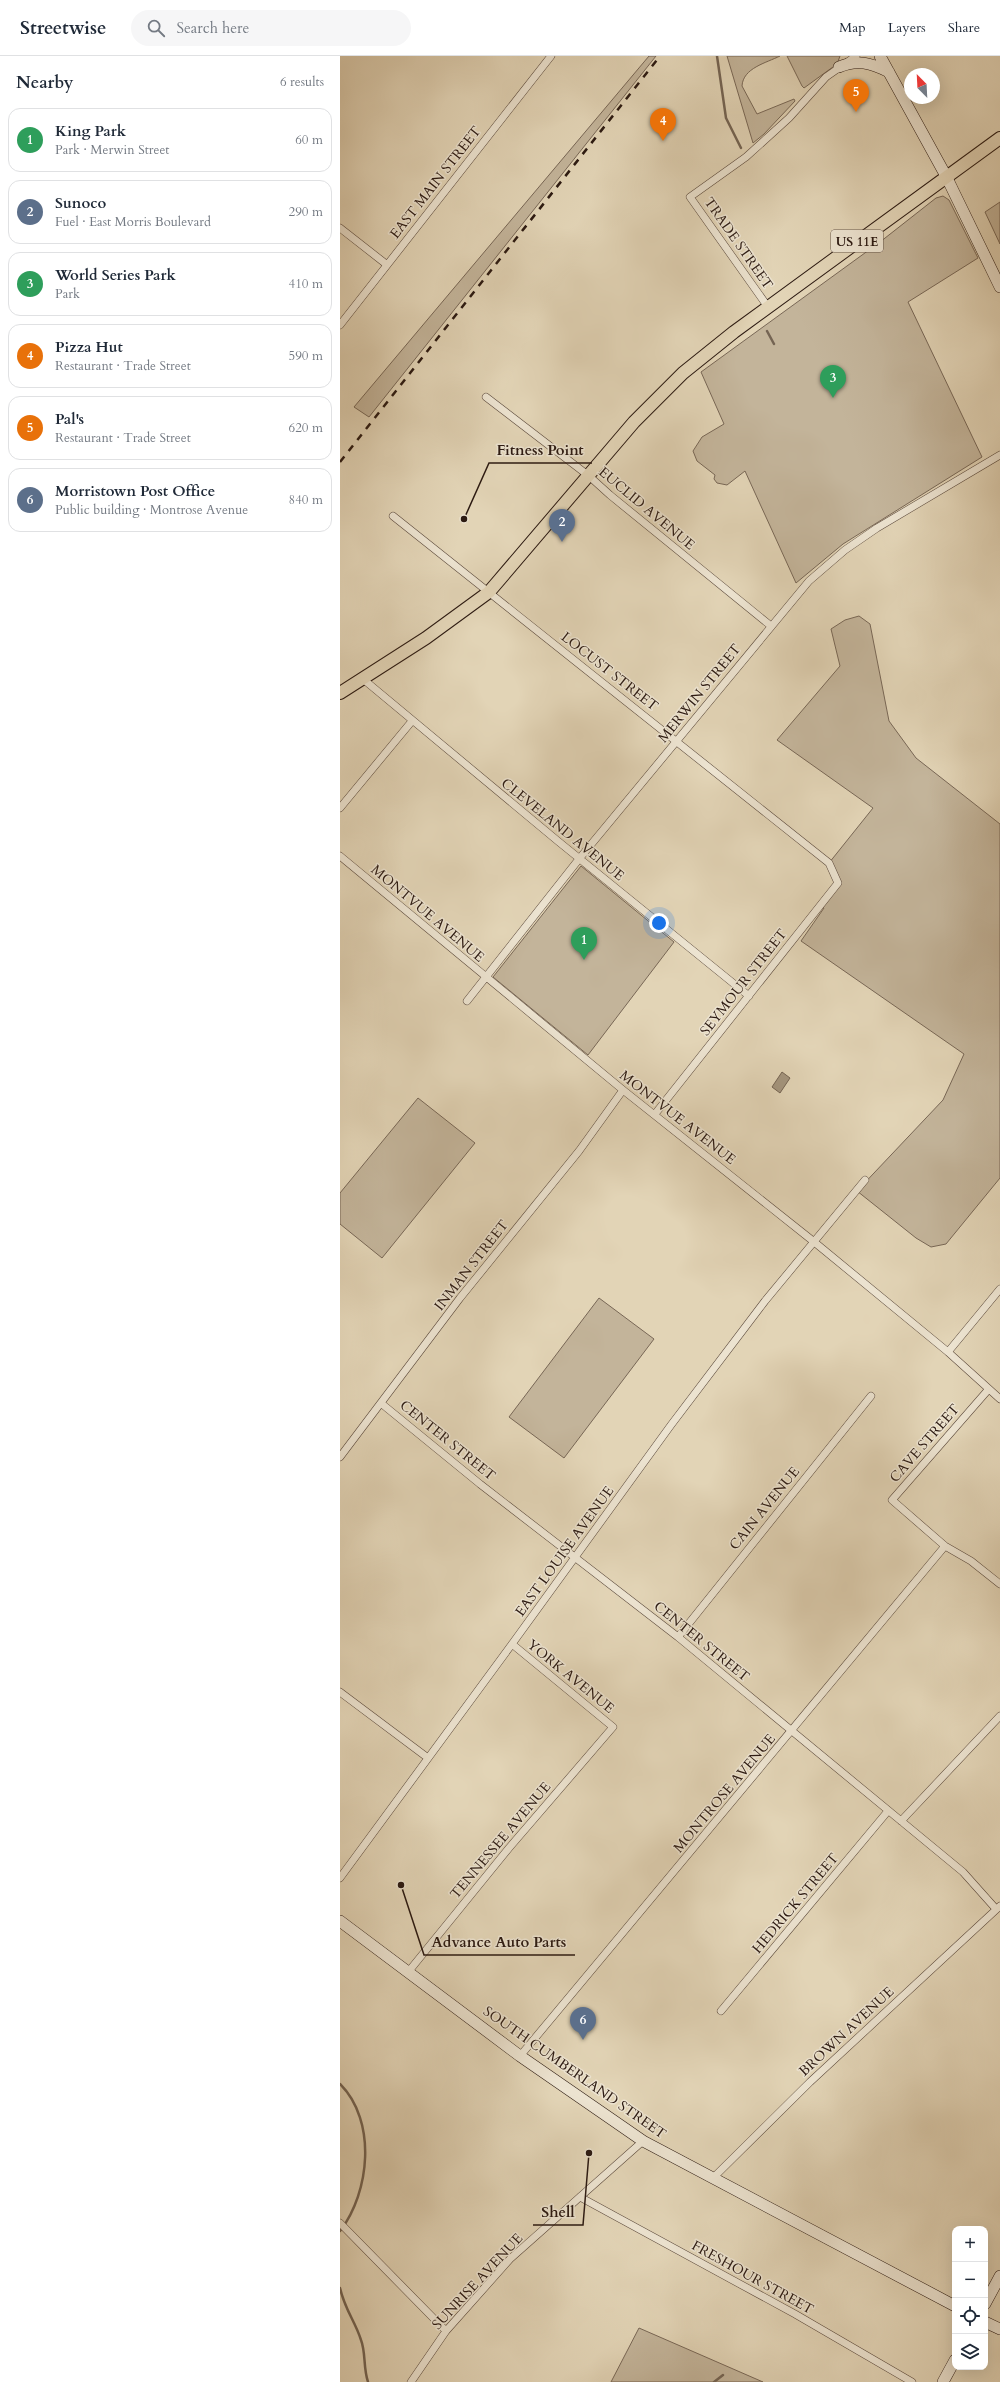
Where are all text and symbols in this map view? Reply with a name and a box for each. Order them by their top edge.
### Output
search box [131,10,411,46]
text: Streetwise [20,15,107,41]
icon: search [145,17,167,39]
text: Search here [177,18,249,38]
text: Map [839,18,866,37]
text: Layers [888,18,926,37]
text: Share [948,18,980,37]
north arrow [904,68,940,104]
text: Nearby [16,71,73,94]
text: 6 results [280,73,324,91]
pin: 5 [843,79,869,112]
pin: 4 [650,108,676,141]
text: King Park [55,121,126,141]
street label: EAST MAIN STREET [385,122,485,242]
text: 1 [27,131,33,149]
text: 60 m [295,131,323,149]
text: Park · Merwin Street [55,141,169,159]
text: Sunoco [55,193,106,213]
street label: TRADE STREET [700,194,777,293]
text: 2 [27,203,33,221]
text: 290 m [289,203,323,221]
text: Fuel · East Morris Boulevard [55,213,211,231]
road number: US 11E [831,230,883,252]
text: World Series Park [55,265,176,285]
text: 3 [27,275,33,293]
text: 410 m [289,275,323,293]
text: Park [55,285,80,303]
text: Pizza Hut [55,337,123,357]
text: 4 [27,347,33,365]
text: 590 m [289,347,323,365]
text: Restaurant · Trade Street [55,357,191,375]
pin: 3 [820,365,846,398]
text: Pal's [55,409,84,429]
text: 5 [27,419,33,437]
text: 620 m [289,419,323,437]
text: Restaurant · Trade Street [55,429,191,447]
callout: Fitness Point [489,436,592,463]
text: Fitness Point [496,440,584,460]
street label: EUCLID AVENUE [595,463,699,554]
text: Morristown Post Office [55,481,215,501]
text: 6 [27,491,33,509]
text: 840 m [289,491,323,509]
text: Public building · Montrose Avenue [55,501,248,519]
pin: 2 [549,509,575,542]
street label: LOCUST STREET [557,627,662,715]
street label: MERWIN STREET [654,640,745,747]
street label: CLEVELAND AVENUE [497,774,628,885]
street label: MONTVUE AVENUE [367,860,489,967]
your location [649,913,669,933]
street label: SEYMOUR STREET [696,925,791,1040]
pin: 1 [571,927,597,960]
street label: MONTVUE AVENUE [616,1066,740,1169]
street label: INMAN STREET [430,1216,513,1315]
street label: CENTER STREET [396,1396,500,1485]
street label: CAVE STREET [885,1400,964,1487]
street label: CAIN AVENUE [725,1462,804,1554]
street label: EAST LOUISE AVENUE [511,1482,618,1620]
street label: CENTER STREET [650,1597,754,1686]
street label: YORK AVENUE [523,1635,619,1718]
street label: MONTROSE AVENUE [669,1730,780,1857]
street label: TENNESSEE AVENUE [446,1777,555,1903]
street label: HEDRICK STREET [748,1849,843,1958]
callout: Advance Auto Parts [424,1928,575,1955]
text: Advance Auto Parts [432,1932,566,1952]
street label: BROWN AVENUE [795,1982,898,2080]
street label: SOUTH CUMBERLAND STREET [479,2002,670,2143]
pin: 6 [570,2007,596,2040]
callout: Shell [533,2198,583,2225]
text: Shell [541,2202,575,2222]
map controls [952,2226,988,2370]
button: + [952,2226,988,2262]
street label: SUNRISE AVENUE [428,2229,527,2334]
street label: FRESHOUR STREET [688,2236,817,2319]
button: − [952,2262,988,2298]
button: locate [952,2298,988,2334]
button: layers [952,2334,988,2370]

